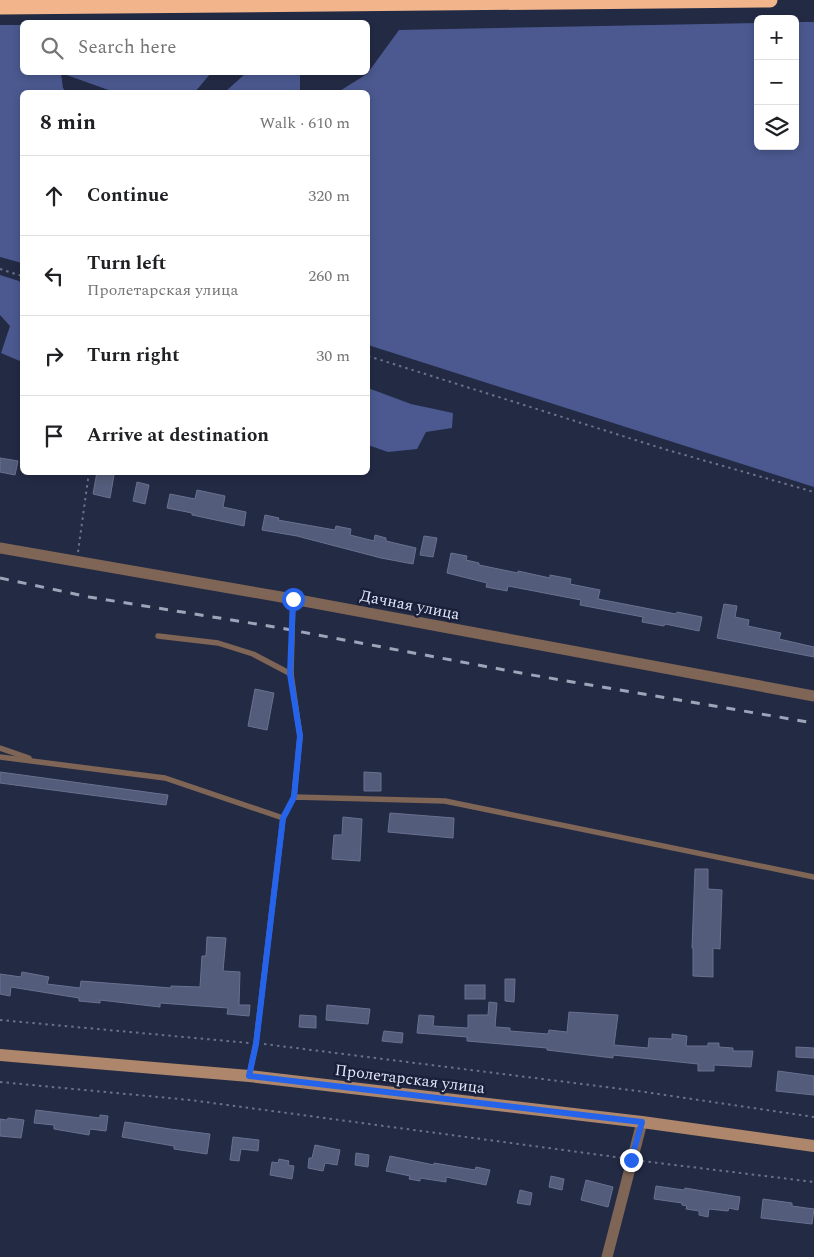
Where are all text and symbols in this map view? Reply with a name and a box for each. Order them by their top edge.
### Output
map controls [754,15,799,150]
button: + [754,15,799,60]
search box [20,20,370,75]
text: Search here [78,33,177,62]
icon: search [38,34,66,62]
button: − [754,60,799,105]
button: layers [754,105,799,150]
text: 8 min [40,107,96,139]
text: Walk · 610 m [259,111,350,135]
text: Continue [87,181,169,210]
icon: ahead [40,182,68,210]
text: 320 m [308,184,350,208]
text: Turn left [87,249,166,278]
icon: left [40,262,68,290]
text: 260 m [308,264,350,288]
text: Пролетарская улица [87,278,238,302]
text: Turn right [87,341,180,370]
icon: right [40,342,68,370]
text: 30 m [316,344,350,368]
text: Arrive at destination [87,421,269,450]
icon: arrive [40,422,68,450]
street label: Дачная улица [358,584,462,626]
route start [282,588,305,611]
street label: Пролетарская улица [333,1058,487,1100]
route end [620,1149,643,1172]

